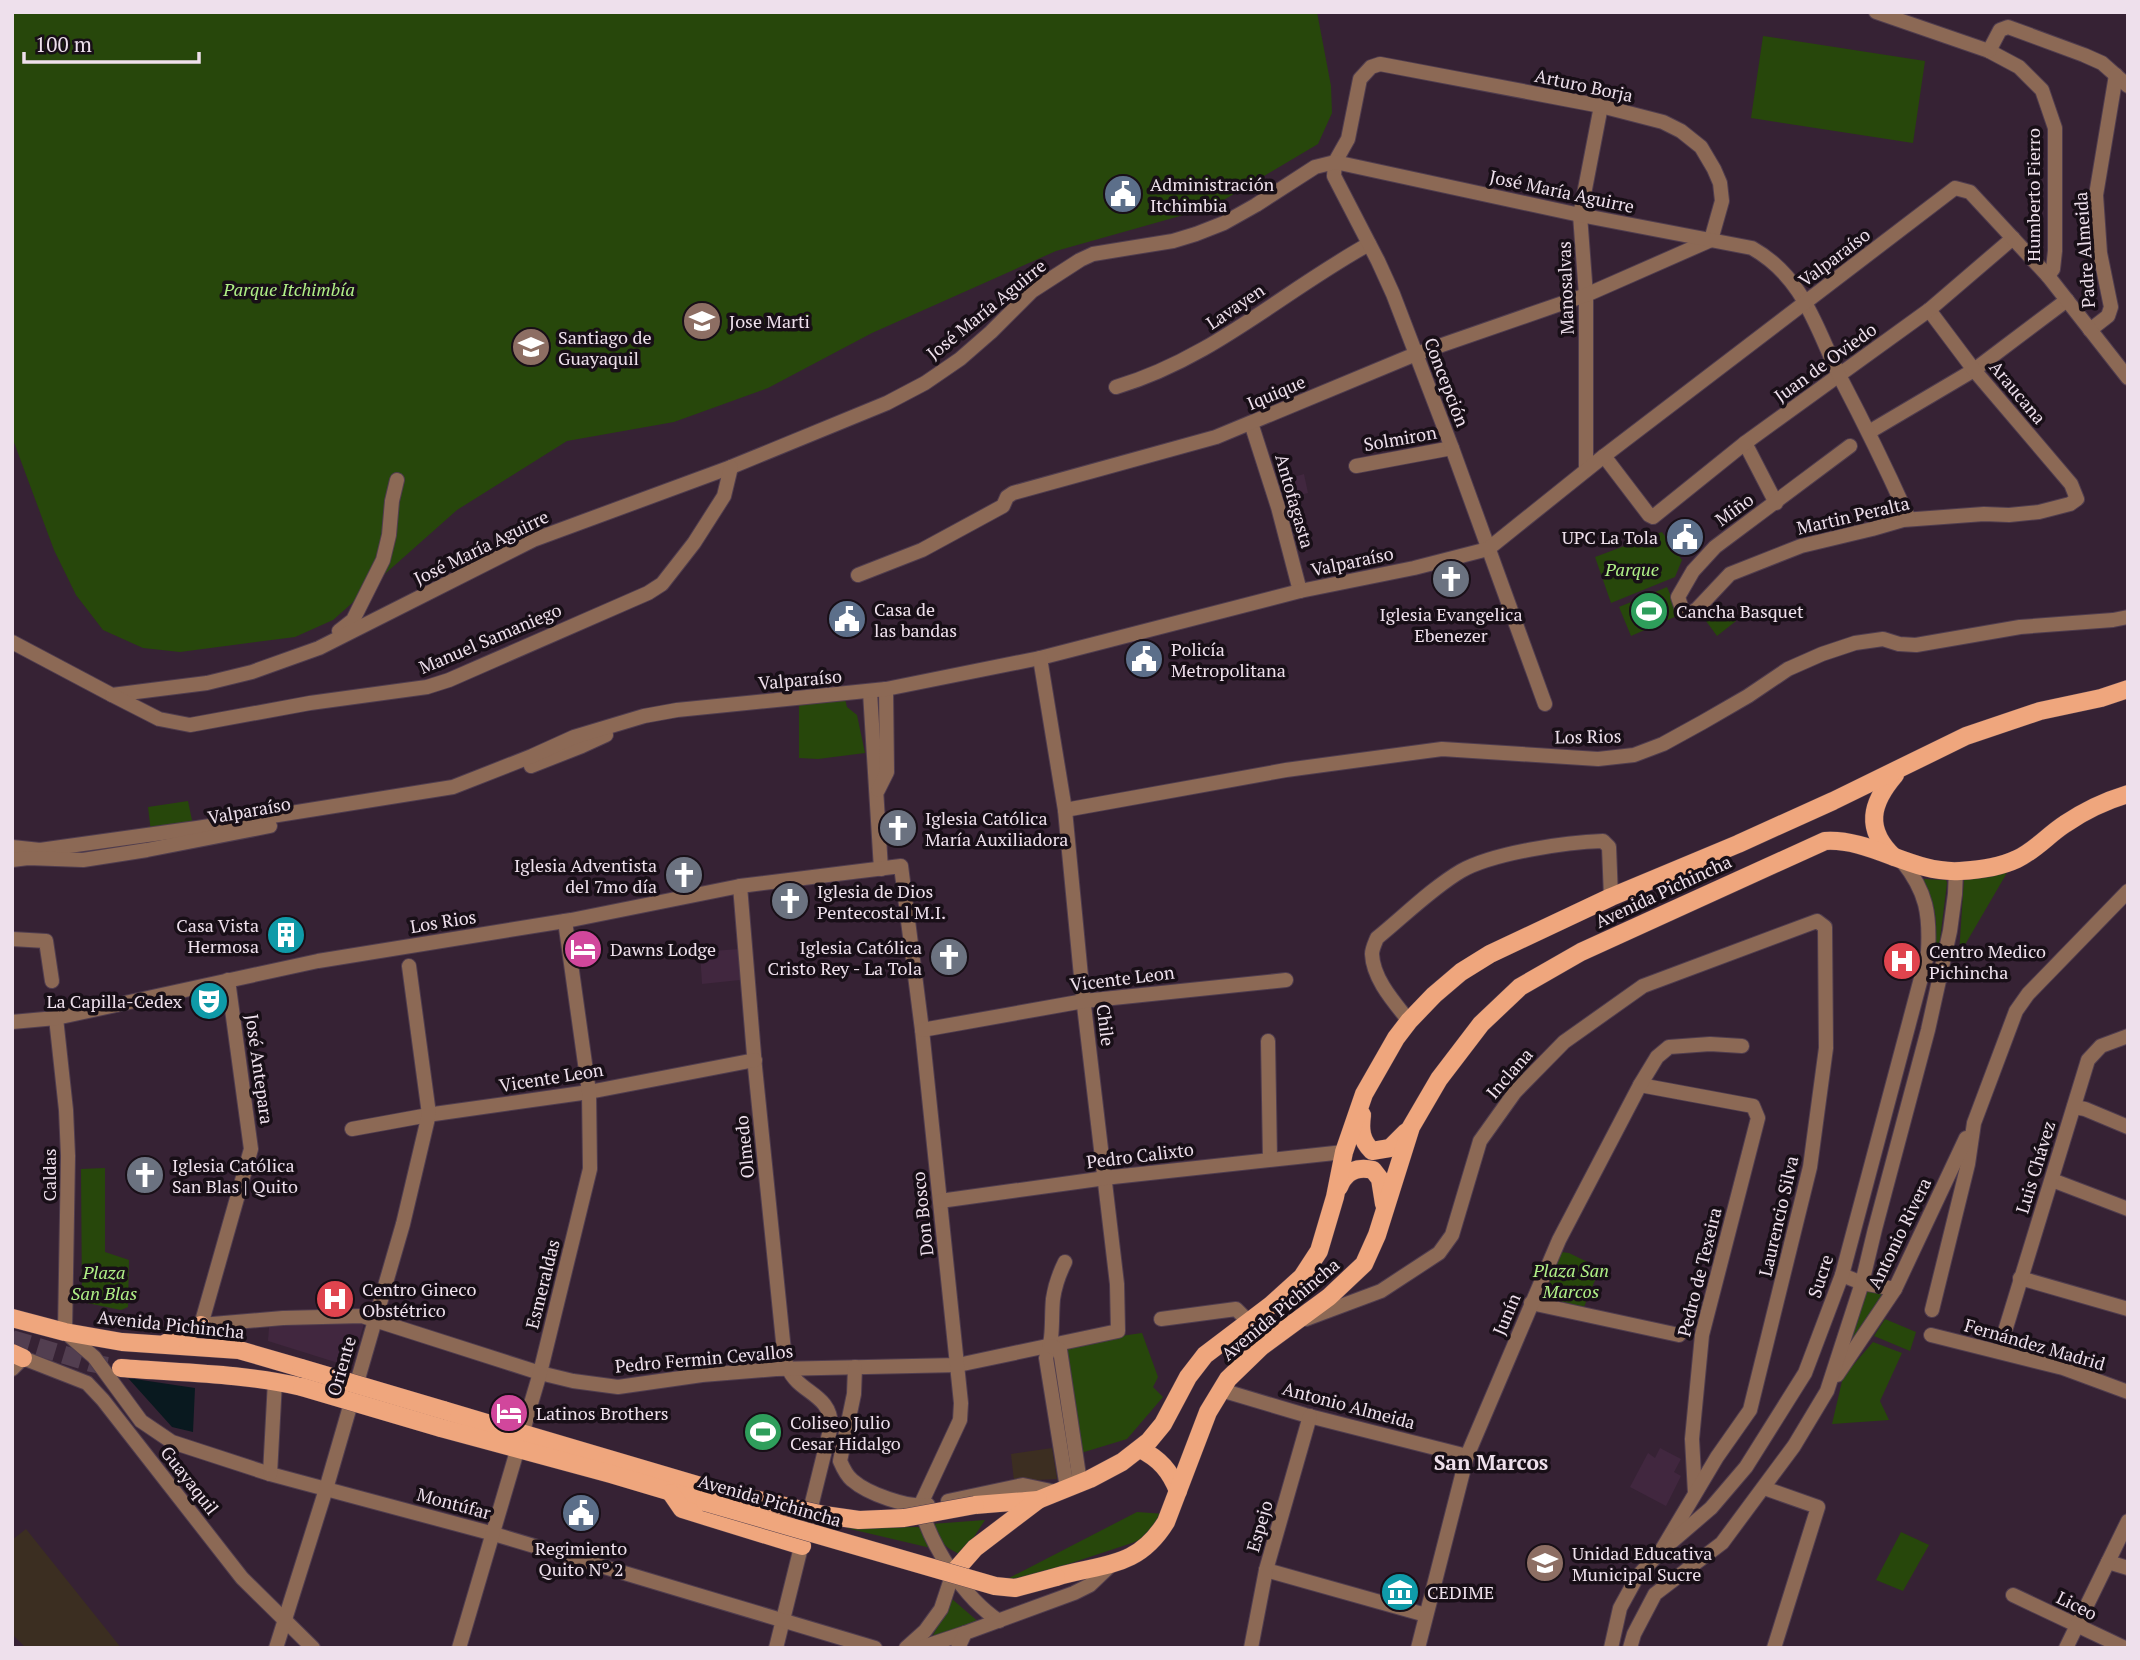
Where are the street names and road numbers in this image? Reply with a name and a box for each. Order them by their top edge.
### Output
street label: Arturo Borja [1533,63,1635,107]
street label: Humberto Fierro [2021,128,2045,262]
street label: José María Aguirre [1488,164,1636,218]
street label: Padre Almeida [2068,191,2100,309]
street label: Valparaíso [1793,222,1875,292]
street label: Manosalvas [1551,241,1579,335]
street label: José María Aguirre [921,253,1051,365]
street label: Lavayen [1201,278,1269,334]
street label: Juan de Oviedo [1769,317,1881,407]
street label: Concepción [1419,334,1475,430]
street label: Araucana [1984,355,2052,429]
street label: Iquique [1243,369,1309,415]
street label: Solmiron [1362,420,1439,456]
street label: Antofagasta [1270,451,1320,551]
street label: Miño [1710,487,1758,531]
street label: Martin Peralta [1794,490,1912,540]
street label: José María Aguirre [410,504,552,590]
street label: Valparaíso [1309,541,1396,581]
street label: Manuel Samaniego [415,597,565,679]
street label: Valparaíso [757,663,843,695]
street label: Los Rios [1554,723,1622,749]
street label: Valparaíso [206,791,292,829]
street label: Avenida Pichincha [1591,849,1735,933]
street label: Los Rios [408,904,478,938]
street label: Vicente Leon [1068,960,1176,996]
street label: Chile [1092,1003,1120,1047]
street label: José Antepara [240,1012,280,1126]
street label: Inclana [1480,1043,1538,1103]
street label: Vicente Leon [497,1057,605,1097]
street label: Olmedo [729,1114,759,1180]
street label: Luis Chávez [2010,1118,2060,1216]
street label: Pedro Calixto [1085,1137,1195,1173]
street label: Caldas [37,1149,61,1201]
street label: Laurencio Silva [1752,1153,1804,1279]
street label: Don Bosco [906,1171,938,1257]
street label: Antonio Rivera [1862,1173,1936,1293]
street label: Pedro de Texeira [1671,1205,1727,1339]
street label: Esmeraldas [519,1237,565,1331]
street label: Sucre [1802,1251,1838,1301]
street label: Avenida Pichincha [1216,1252,1344,1366]
street label: Junín [1486,1289,1526,1339]
street label: Avenida Pichincha [96,1304,246,1344]
street label: Fernández Madrid [1962,1312,2108,1376]
street label: Oriente [321,1333,361,1399]
street label: Pedro Fermin Cevallos [614,1338,794,1378]
street label: Antonio Almeida [1280,1376,1418,1434]
street label: Guayaquil [156,1441,224,1519]
street label: Avenida Pichincha [696,1468,844,1532]
street label: Montúfar [414,1482,494,1524]
street label: Espejo [1240,1497,1278,1555]
street label: Liceo [2053,1585,2101,1625]

